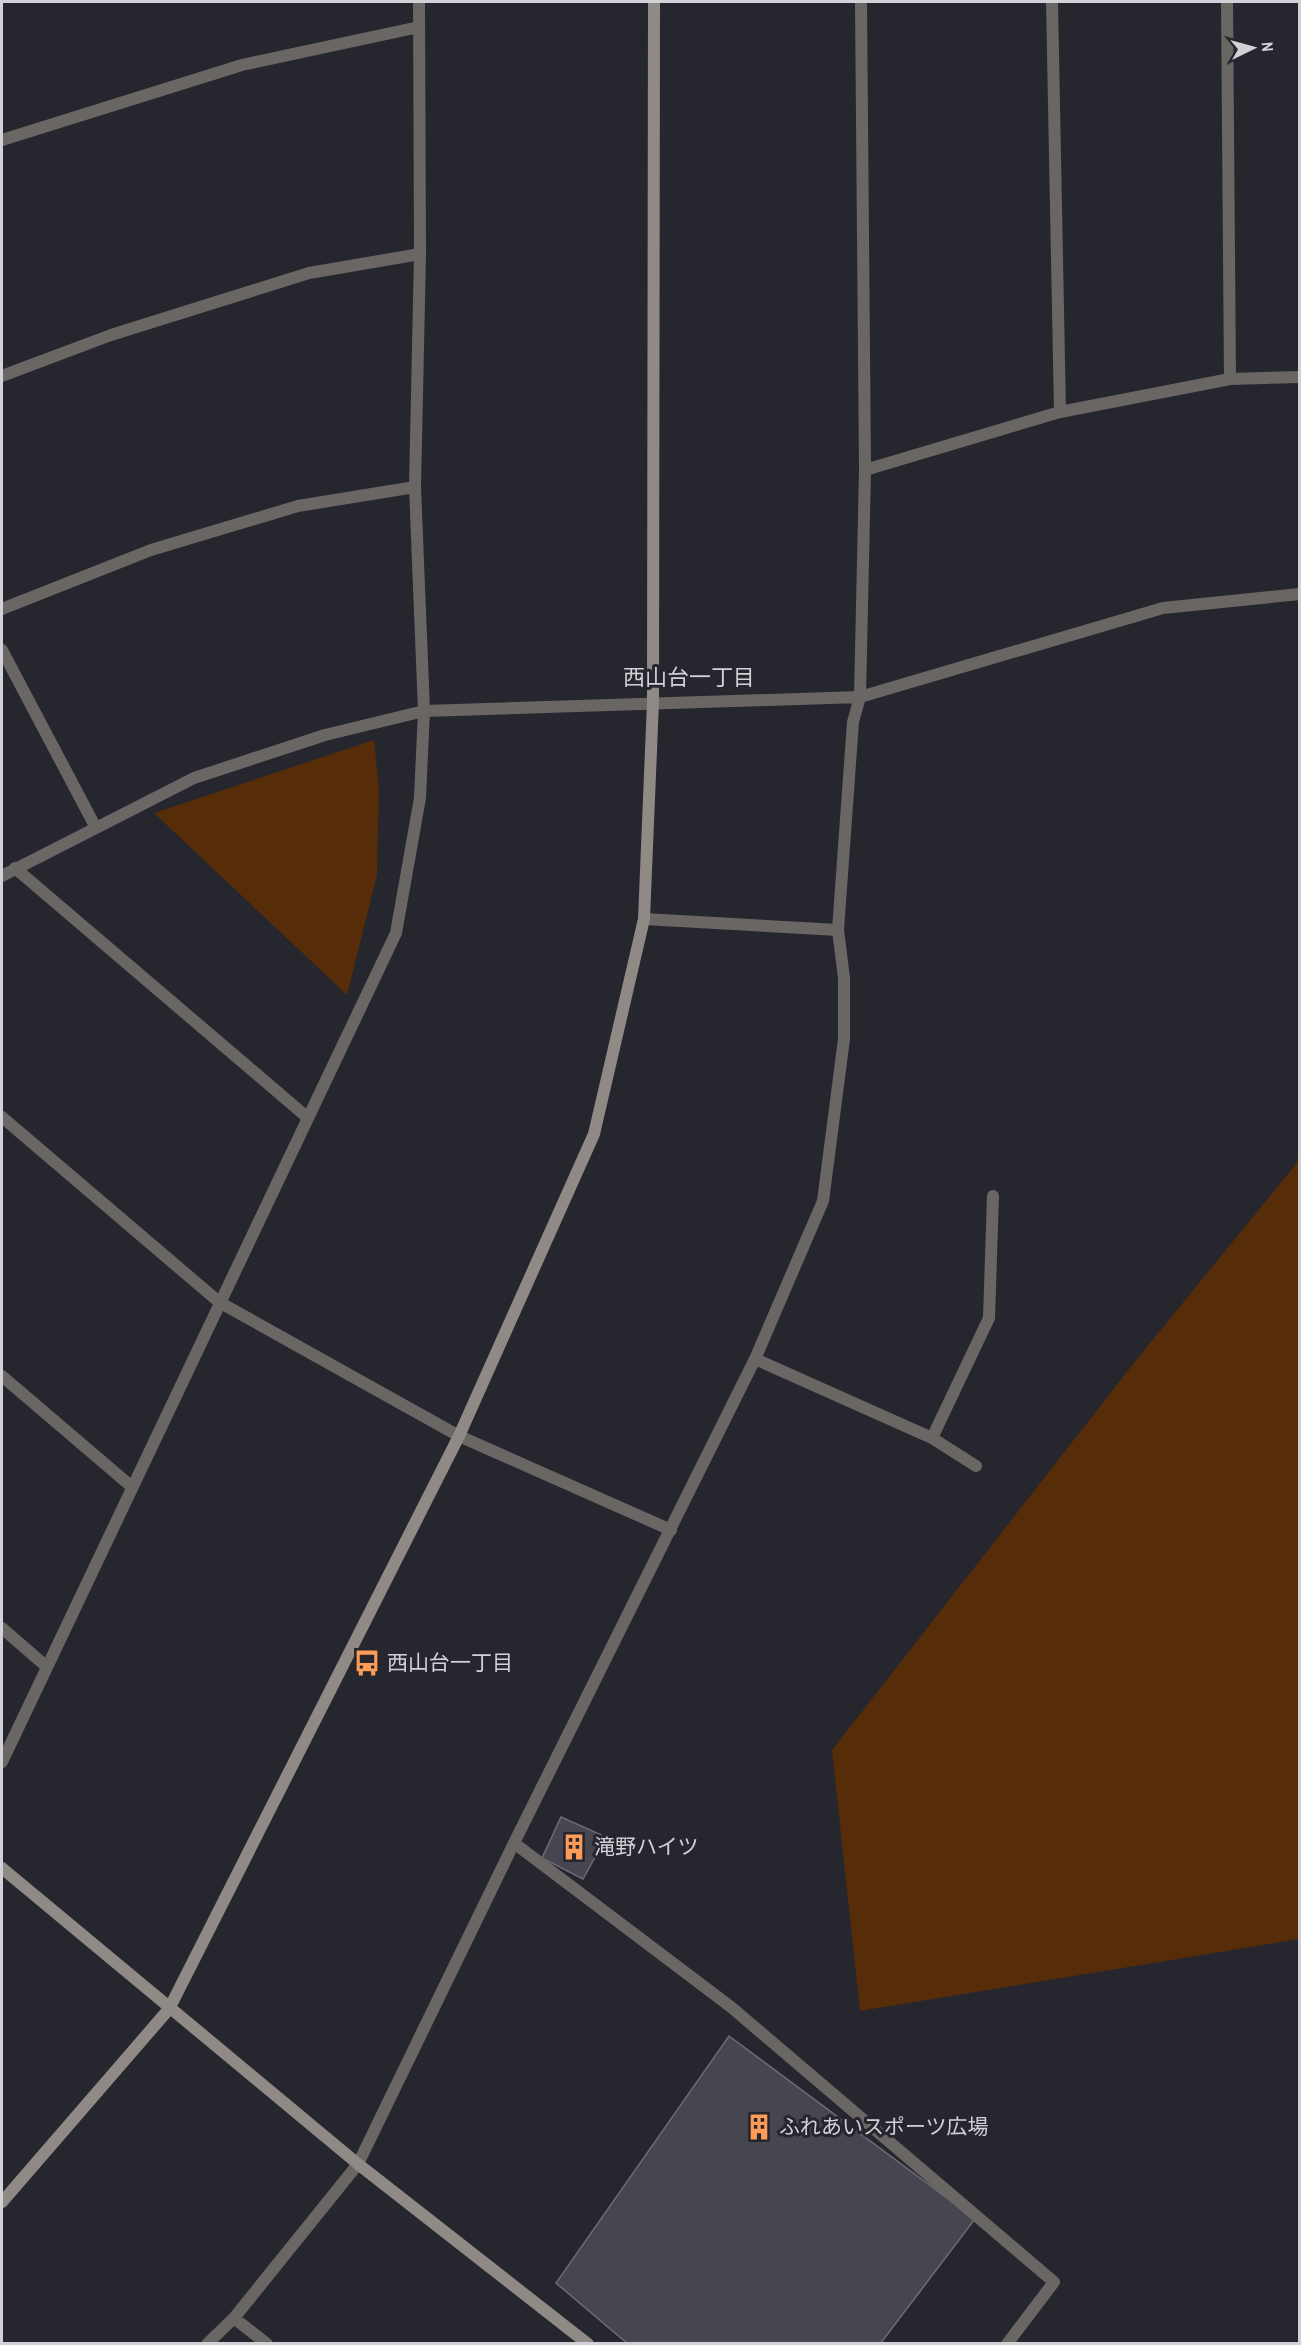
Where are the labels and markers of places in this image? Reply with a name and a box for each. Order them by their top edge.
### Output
bus stop icon: 西山台一丁目 [352,1648,382,1678]
place label: 西山台一丁目 [387,1648,513,1677]
building icon: 滝野ハイツ [559,1832,589,1862]
place label: 滝野ハイツ [594,1832,699,1861]
building icon: ふれあいスポーツ広場 [744,2112,774,2142]
place label: ふれあいスポーツ広場 [779,2112,989,2141]

